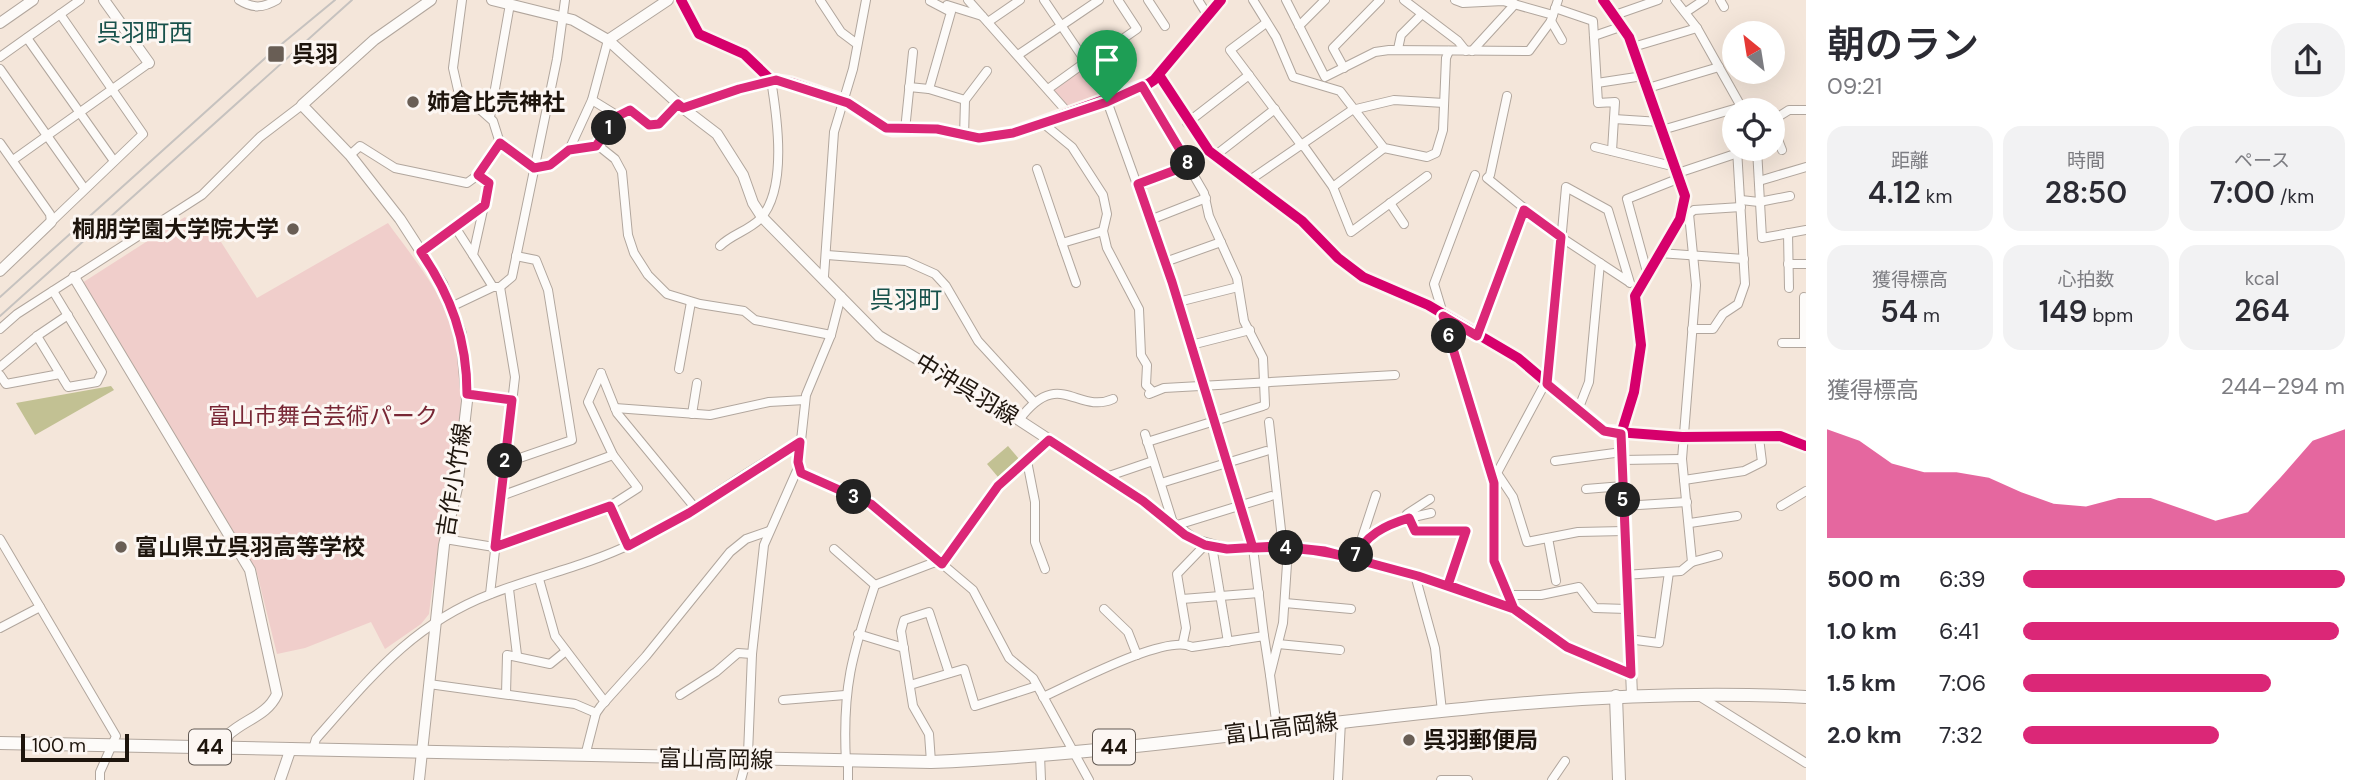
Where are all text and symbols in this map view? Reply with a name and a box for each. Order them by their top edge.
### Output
district label: 呉羽町西 [97,17,193,48]
text: 朝のラン [1827,20,1979,70]
north arrow [1722,21,1785,84]
map controls [1722,21,1785,161]
button: share [2271,23,2345,97]
pin [1077,30,1137,102]
place label: 呉羽 [292,39,338,69]
icon: arrive [1088,41,1126,79]
marker: 呉羽 [266,44,286,64]
text: 09:21 [1827,71,1882,101]
place label: 姉倉比売神社 [427,87,565,117]
marker: 姉倉比売神社 [405,94,421,110]
button: locate [1722,98,1785,161]
pin: 1 [592,110,626,146]
text: 1 [605,115,612,140]
pin: 8 [1170,146,1206,180]
text: 距離 [1891,148,1929,173]
text: 時間 [2067,148,2105,173]
text: ペース [2234,148,2290,173]
text: 8 [1181,150,1194,175]
text: 4.12 [1868,173,1921,212]
text: 28:50 [2045,173,2127,212]
text: 7:00 [2210,173,2275,212]
text: km [1921,184,1952,209]
text: /km [2275,184,2314,209]
place label: 桐朋学園大学院大学 [72,214,279,244]
marker: 桐朋学園大学院大学 [285,221,301,237]
text: kcal [2245,266,2279,291]
text: 獲得標高 [1872,267,1948,292]
text: 心拍数 [2057,267,2115,292]
district label: 呉羽町 [870,284,942,315]
text: 264 [2234,291,2290,330]
text: 54 [1880,292,1918,331]
text: 149 [2039,292,2087,331]
text: m [1918,303,1940,328]
text: bpm [2087,303,2133,328]
pin: 6 [1432,318,1466,354]
text: 6 [1442,323,1455,348]
street label: 中沖呉羽線 [910,347,1024,431]
text: 244–294 m [2221,371,2345,401]
text: 獲得標高 [1827,375,1919,405]
park label: 富山市舞台芸術パーク [208,401,438,431]
street label: 吉作小竹線 [430,421,478,539]
pin: 2 [488,444,522,478]
text: 2 [499,448,510,473]
pin: 3 [836,480,872,514]
pin: 5 [1606,482,1640,518]
text: 3 [848,484,859,509]
text: 5 [1617,487,1628,512]
pin: 4 [1268,530,1304,566]
place label: 富山県立呉羽高等学校 [135,532,365,562]
text: 4 [1279,535,1292,560]
pin: 7 [1338,538,1374,572]
marker: 富山県立呉羽高等学校 [113,539,129,555]
text: 7 [1350,542,1361,567]
text: 500 m [1827,564,1901,594]
text: 6:39 [1939,564,1985,594]
text: 1.0 km [1827,616,1897,646]
text: 6:41 [1939,616,1979,646]
text: 1.5 km [1827,668,1896,698]
text: 7:06 [1939,668,1986,698]
street label: 富山高岡線 [1222,706,1340,750]
text: 2.0 km [1827,720,1902,750]
text: 7:32 [1939,720,1983,750]
place label: 呉羽郵便局 [1423,725,1538,755]
road number: 44 [189,730,231,764]
road number: 44 [1093,730,1135,764]
scale bar [21,731,130,763]
marker: 呉羽郵便局 [1401,732,1417,748]
text: 100 m [32,733,86,758]
street label: 富山高岡線 [658,743,774,775]

